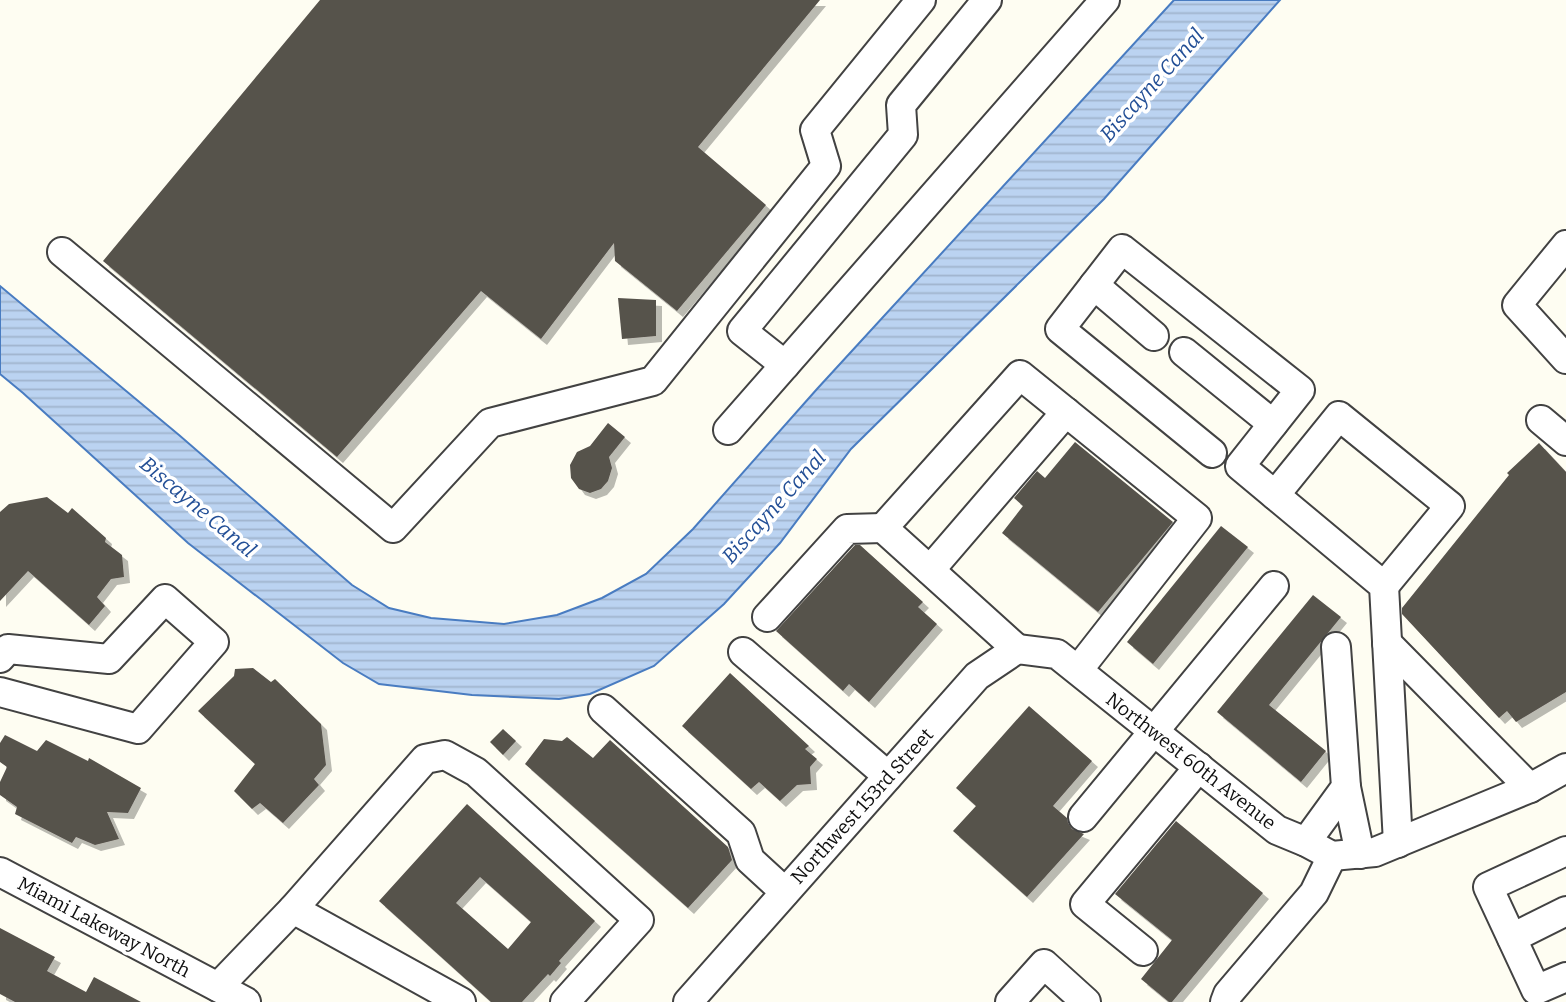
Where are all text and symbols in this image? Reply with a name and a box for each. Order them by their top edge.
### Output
water label: Biscayne Canal [1094,23,1210,147]
water label: Biscayne Canal [716,445,832,569]
water label: Biscayne Canal [135,451,262,563]
street label: Northwest 60th Avenue [1101,687,1281,835]
street label: Northwest 153rd Street [786,723,938,889]
street label: Miami Lakeway North [14,872,194,982]

